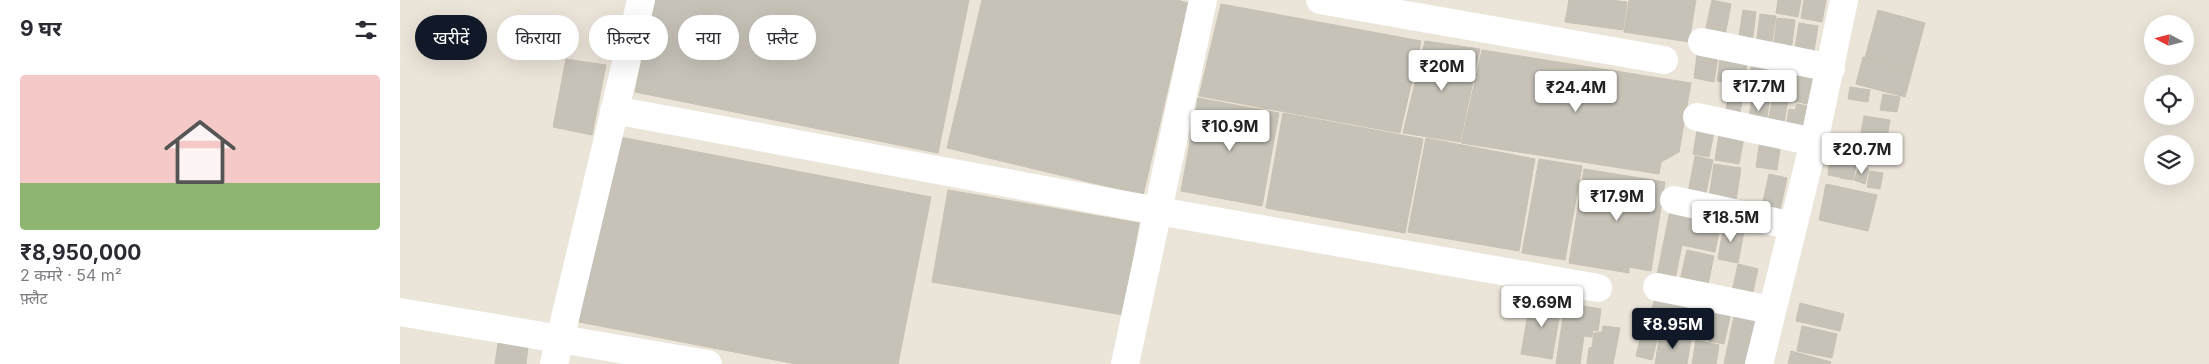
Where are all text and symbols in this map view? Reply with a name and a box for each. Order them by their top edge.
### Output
chip: खरीदें [415,15,487,60]
chip: किराया [497,15,579,60]
chip: फ़िल्टर [589,15,668,60]
chip: नया [678,15,739,60]
chip: फ़्लैट [749,15,816,60]
north arrow [2144,15,2194,65]
map controls [2144,15,2194,185]
text: 9 घर [20,16,61,41]
icon: filters [352,16,380,44]
pin: ₹20M [1412,49,1472,92]
text: ₹20M [1420,56,1464,76]
pin: ₹24.4M [1535,70,1617,113]
pin: ₹17.7M [1718,70,1800,112]
button: locate [2144,75,2194,125]
text: ₹17.7M [1733,76,1785,96]
text: ₹24.4M [1546,77,1606,97]
icon: home [155,107,245,197]
pin: ₹10.9M [1189,110,1271,152]
text: ₹10.9M [1202,116,1258,136]
pin: ₹20.7M [1821,132,1903,175]
button: layers [2144,135,2194,185]
text: ₹20.7M [1833,139,1891,159]
pin: ₹17.9M [1576,180,1658,222]
text: ₹17.9M [1590,186,1644,206]
pin: ₹18.5M [1690,200,1772,243]
text: ₹18.5M [1703,207,1759,227]
text: ₹8,950,000 [20,240,141,265]
text: 2 कमरे · 54 m² [20,265,122,285]
pin: ₹9.69M [1501,286,1583,328]
text: फ़्लैट [20,288,48,308]
text: ₹9.69M [1512,292,1572,312]
pin: ₹8.95M [1632,308,1714,350]
text: ₹8.95M [1643,314,1703,334]

